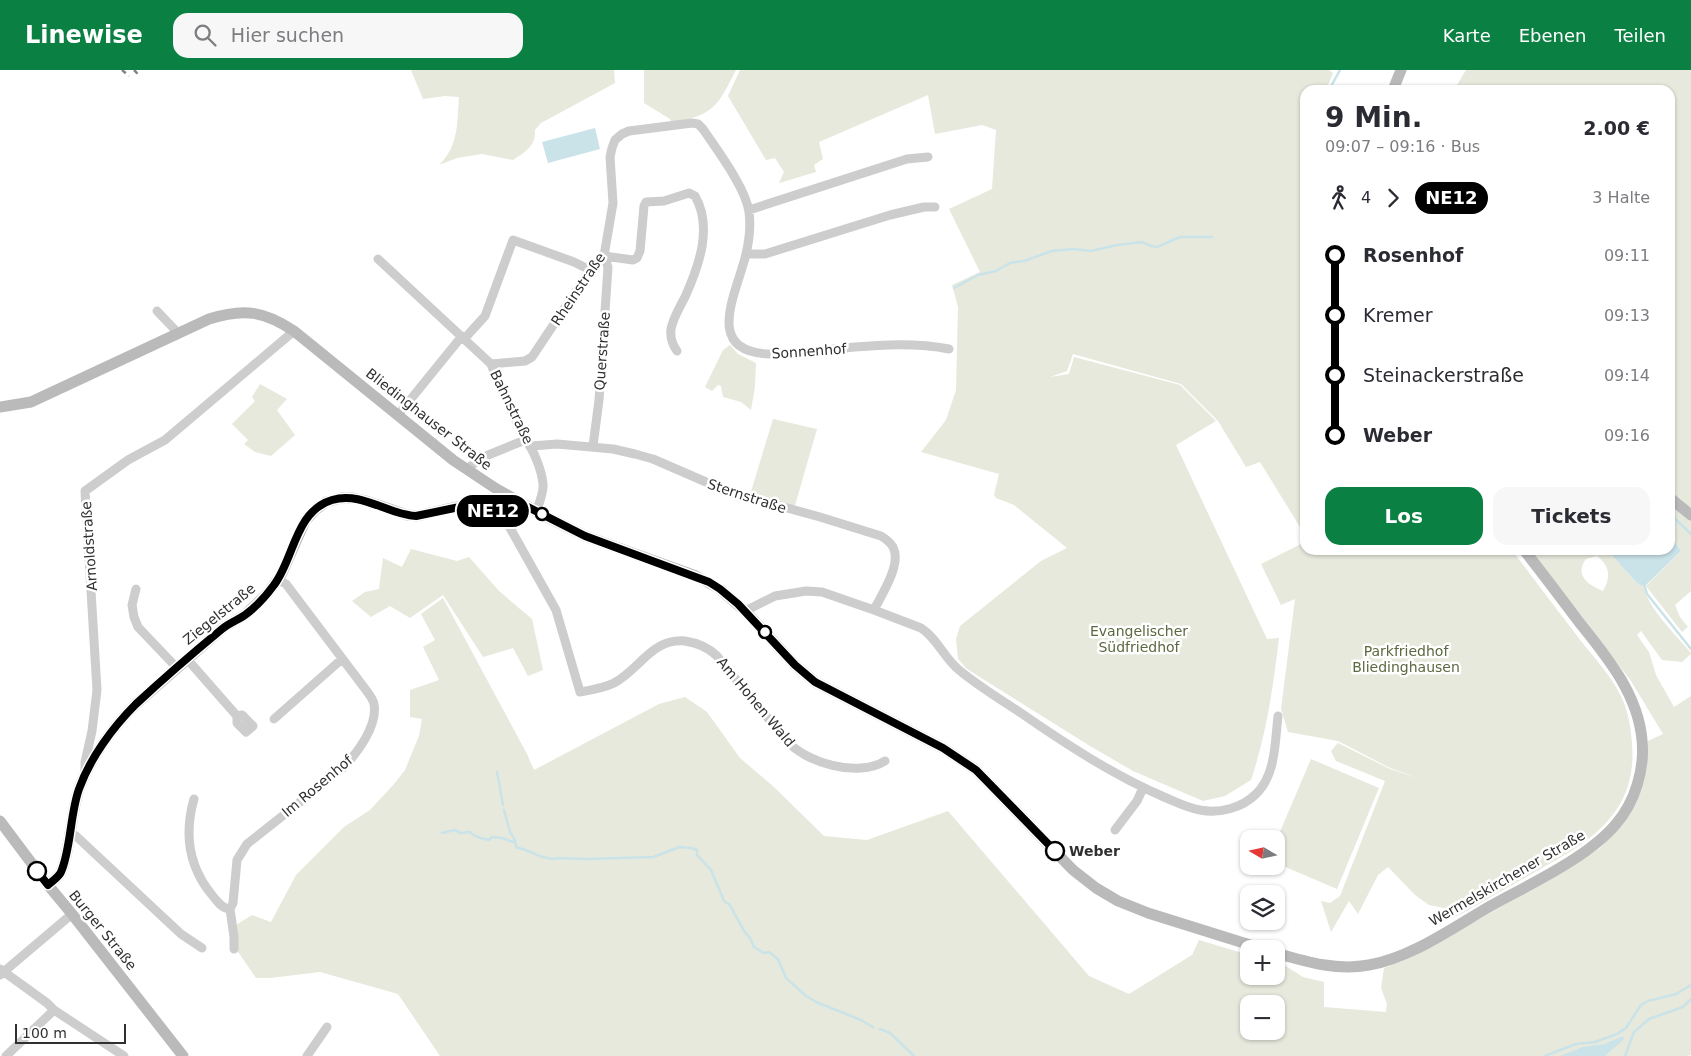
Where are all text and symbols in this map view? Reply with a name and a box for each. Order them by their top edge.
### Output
search box [173,13,523,58]
text: Linewise [25,21,143,49]
icon: search [191,21,219,49]
text: Hier suchen [231,24,344,46]
text: Karte [1443,25,1491,46]
text: Ebenen [1519,25,1587,46]
text: Teilen [1615,25,1666,46]
text: 9 Min. [1325,101,1422,134]
text: 2.00 € [1583,117,1650,139]
text: 09:07 – 09:16 · Bus [1325,137,1480,156]
icon: walk [1325,184,1353,212]
icon: forward [1379,184,1407,212]
text: NE12 [1425,187,1478,208]
text: 4 [1361,188,1371,207]
text: 3 Halte [1592,188,1650,207]
text: Rosenhof [1363,244,1463,266]
text: 09:11 [1604,246,1650,265]
street label: Rheinstraße [548,249,608,329]
text: Kremer [1363,304,1433,326]
text: 09:13 [1604,306,1650,325]
street label: Querstraße [591,311,613,391]
street label: Sonnenhof [771,340,848,362]
text: Steinackerstraße [1363,364,1524,386]
street label: Bliedinghauser Straße [363,365,495,473]
text: 09:14 [1604,366,1650,385]
street label: Bahnstraße [487,367,537,447]
text: Weber [1363,424,1432,446]
text: 09:16 [1604,426,1650,445]
street label: Sternstraße [706,476,788,516]
button: Los [1325,487,1483,545]
button: Tickets [1493,487,1650,545]
line badge: NE12 [458,495,528,527]
text: NE12 [467,500,519,521]
street label: Arnoldstraße [78,501,100,591]
unlabelled marker [535,507,549,521]
street label: Ziegelstraße [180,580,258,648]
park label: Evangelischer Südfriedhof [1090,623,1188,655]
unlabelled marker [758,625,772,639]
park label: Parkfriedhof Bliedinghausen [1352,643,1460,675]
street label: Am Hohen Wald [714,654,798,750]
street label: Im Rosenhof [279,751,356,820]
street label: Wermelskirchener Straße [1426,827,1588,929]
north arrow [1240,830,1285,875]
map controls [1240,830,1285,1040]
marker: Weber [1045,841,1065,861]
place label: Weber [1069,843,1120,859]
unlabelled marker [27,861,47,881]
button: layers [1240,885,1285,930]
street label: Burger Straße [66,887,140,973]
button: + [1240,940,1285,985]
button: − [1240,995,1285,1040]
scale bar [15,1021,126,1044]
text: 100 m [22,1025,67,1041]

